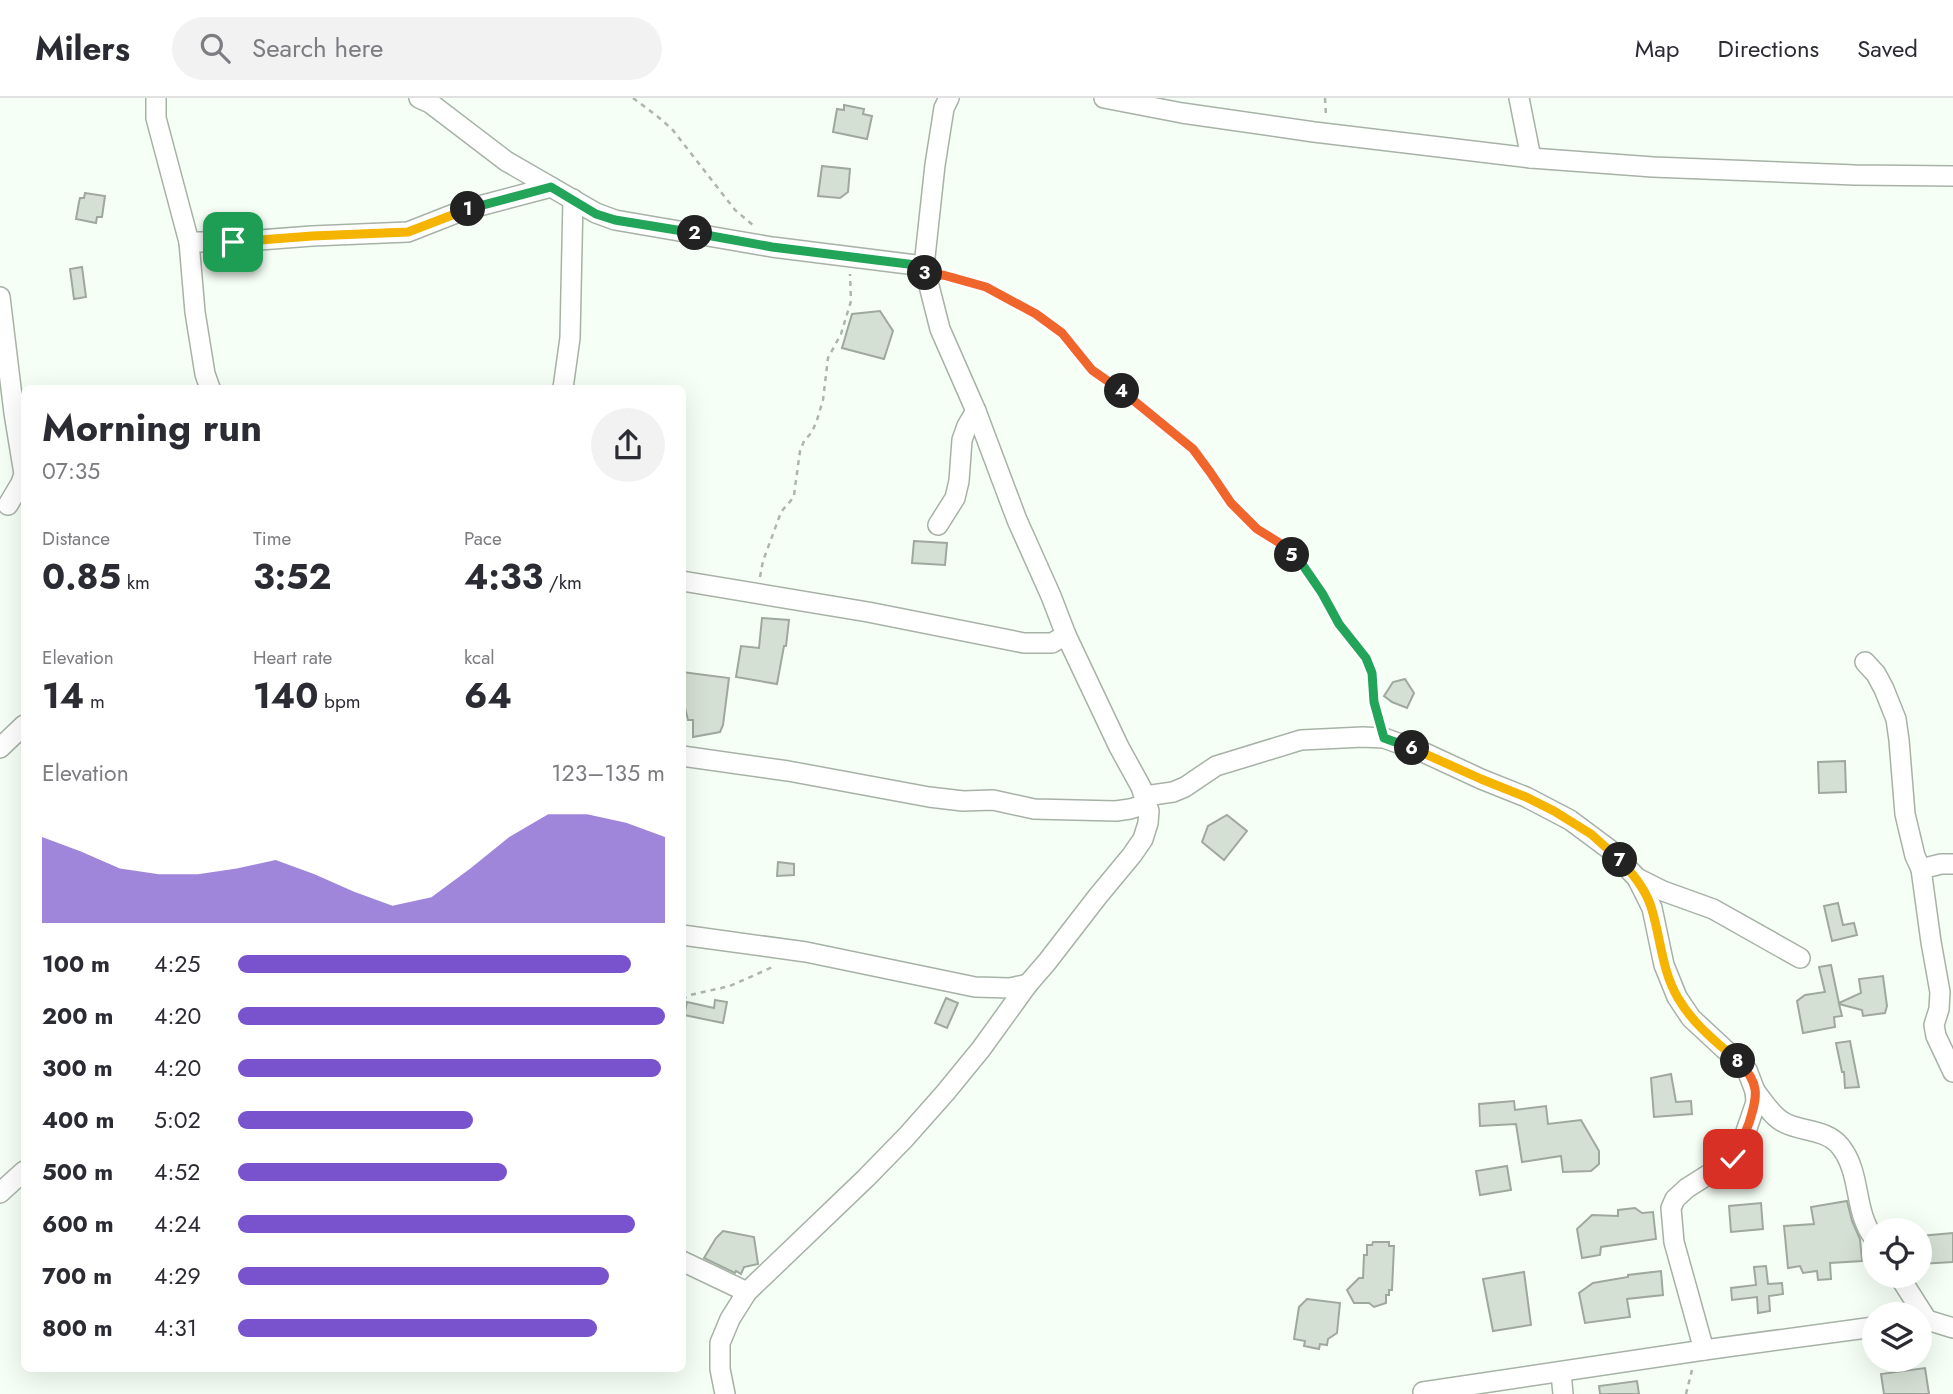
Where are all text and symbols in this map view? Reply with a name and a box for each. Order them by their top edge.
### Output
search box [172,17,662,80]
text: Milers [35,25,130,72]
icon: search [196,29,234,67]
text: Search here [252,29,383,67]
text: Map [1635,31,1680,66]
text: Directions [1718,31,1819,66]
text: Saved [1857,31,1918,66]
pin: 1 [450,192,486,226]
text: 1 [463,195,472,222]
pin [203,212,263,272]
pin: 2 [678,216,712,250]
text: 2 [688,219,701,246]
icon: arrive [214,223,252,261]
pin: 3 [908,256,942,290]
text: 3 [919,259,930,286]
pin: 4 [1104,374,1140,408]
text: 4 [1115,377,1128,404]
text: Morning run [42,400,262,455]
button: share [591,408,665,482]
text: 07:35 [42,454,100,488]
text: Distance [42,525,110,552]
text: Time [253,525,291,552]
text: Pace [464,525,502,552]
pin: 5 [1274,538,1310,573]
text: 5 [1285,541,1298,568]
text: 0.85 [42,552,121,602]
text: 3:52 [253,552,332,602]
text: 4:33 [464,552,543,602]
text: km [121,569,150,596]
text: /km [543,569,582,596]
text: Elevation [42,644,114,671]
text: Heart rate [253,644,332,671]
text: kcal [464,644,495,671]
text: 14 [42,671,84,721]
text: 140 [253,671,318,721]
text: 64 [464,671,512,721]
text: m [84,688,105,715]
text: bpm [318,688,361,715]
pin: 6 [1394,730,1430,766]
text: 6 [1405,734,1418,761]
text: Elevation [42,756,129,790]
text: 123–135 m [551,756,665,790]
pin: 7 [1602,842,1638,878]
text: 7 [1614,846,1625,873]
text: 100 m [42,947,110,981]
text: 4:25 [154,947,200,981]
text: 200 m [42,999,113,1033]
text: 4:20 [154,999,201,1033]
pin: 8 [1720,1044,1756,1079]
text: 8 [1732,1047,1743,1074]
text: 300 m [42,1051,113,1085]
text: 4:20 [154,1051,201,1085]
text: 400 m [42,1103,114,1137]
text: 5:02 [154,1103,201,1137]
pin [1703,1129,1763,1189]
icon: check [1714,1140,1752,1178]
text: 500 m [42,1155,113,1189]
text: 4:52 [154,1155,200,1189]
text: 600 m [42,1207,114,1241]
text: 4:24 [154,1207,201,1241]
map controls [1862,1218,1932,1372]
button: locate [1862,1218,1932,1288]
text: 700 m [42,1259,112,1293]
text: 4:29 [154,1259,201,1293]
button: layers [1862,1302,1932,1372]
text: 800 m [42,1311,113,1345]
text: 4:31 [154,1311,197,1345]

